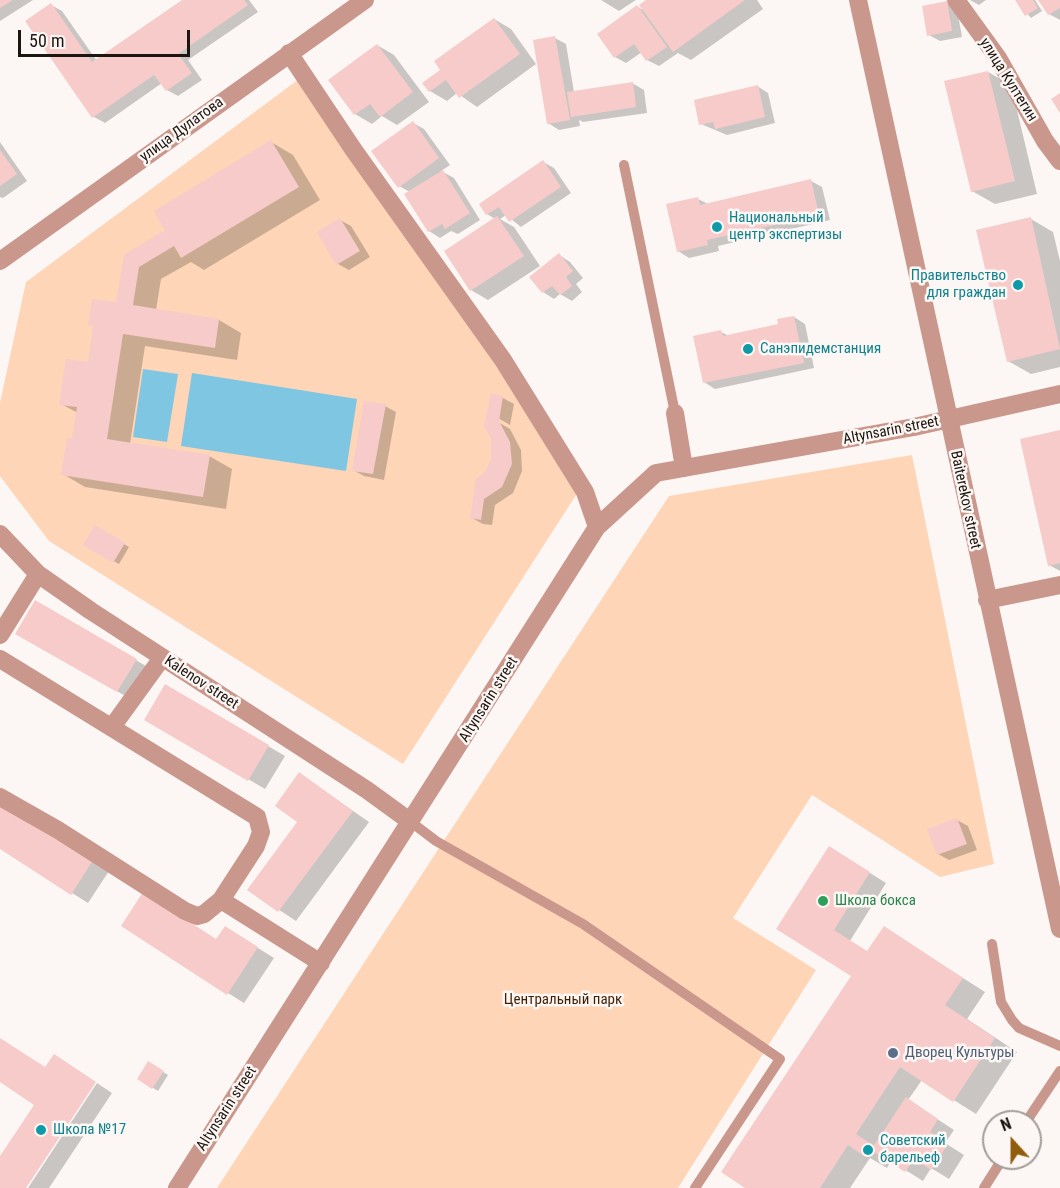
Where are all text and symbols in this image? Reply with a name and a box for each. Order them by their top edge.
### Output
scale bar [21,18,194,56]
text: 50 m [29,30,64,51]
street label: улица Култегин [975,35,1041,125]
street label: улица Дулатова [137,94,227,166]
place label: Национальный центр экспертизы [729,209,842,244]
marker: Национальный центр экспертизы [710,220,724,234]
place label: Правительство для граждан [911,267,1006,302]
marker: Правительство для граждан [1011,278,1025,292]
place label: Санэпидемстанция [760,340,881,358]
marker: Санэпидемстанция [741,342,755,356]
street label: Altynsarin street [842,413,940,449]
street label: Baiterekov street [946,449,984,551]
street label: Kalenov street [161,652,241,714]
street label: Altynsarin street [456,654,522,746]
place label: Школа бокса [835,892,916,910]
marker: Школа бокса [816,894,830,908]
park label: Центральный парк [504,991,622,1009]
place label: Дворец Культуры [905,1044,1014,1062]
marker: Дворец Культуры [886,1046,900,1060]
street label: Altynsarin street [193,1063,261,1155]
north arrow [982,1110,1042,1170]
text: N [998,1114,1014,1135]
place label: Школа №17 [53,1121,126,1139]
marker: Школа №17 [34,1123,48,1137]
place label: Советский барельеф [880,1132,946,1167]
marker: Советский барельеф [861,1143,875,1157]

